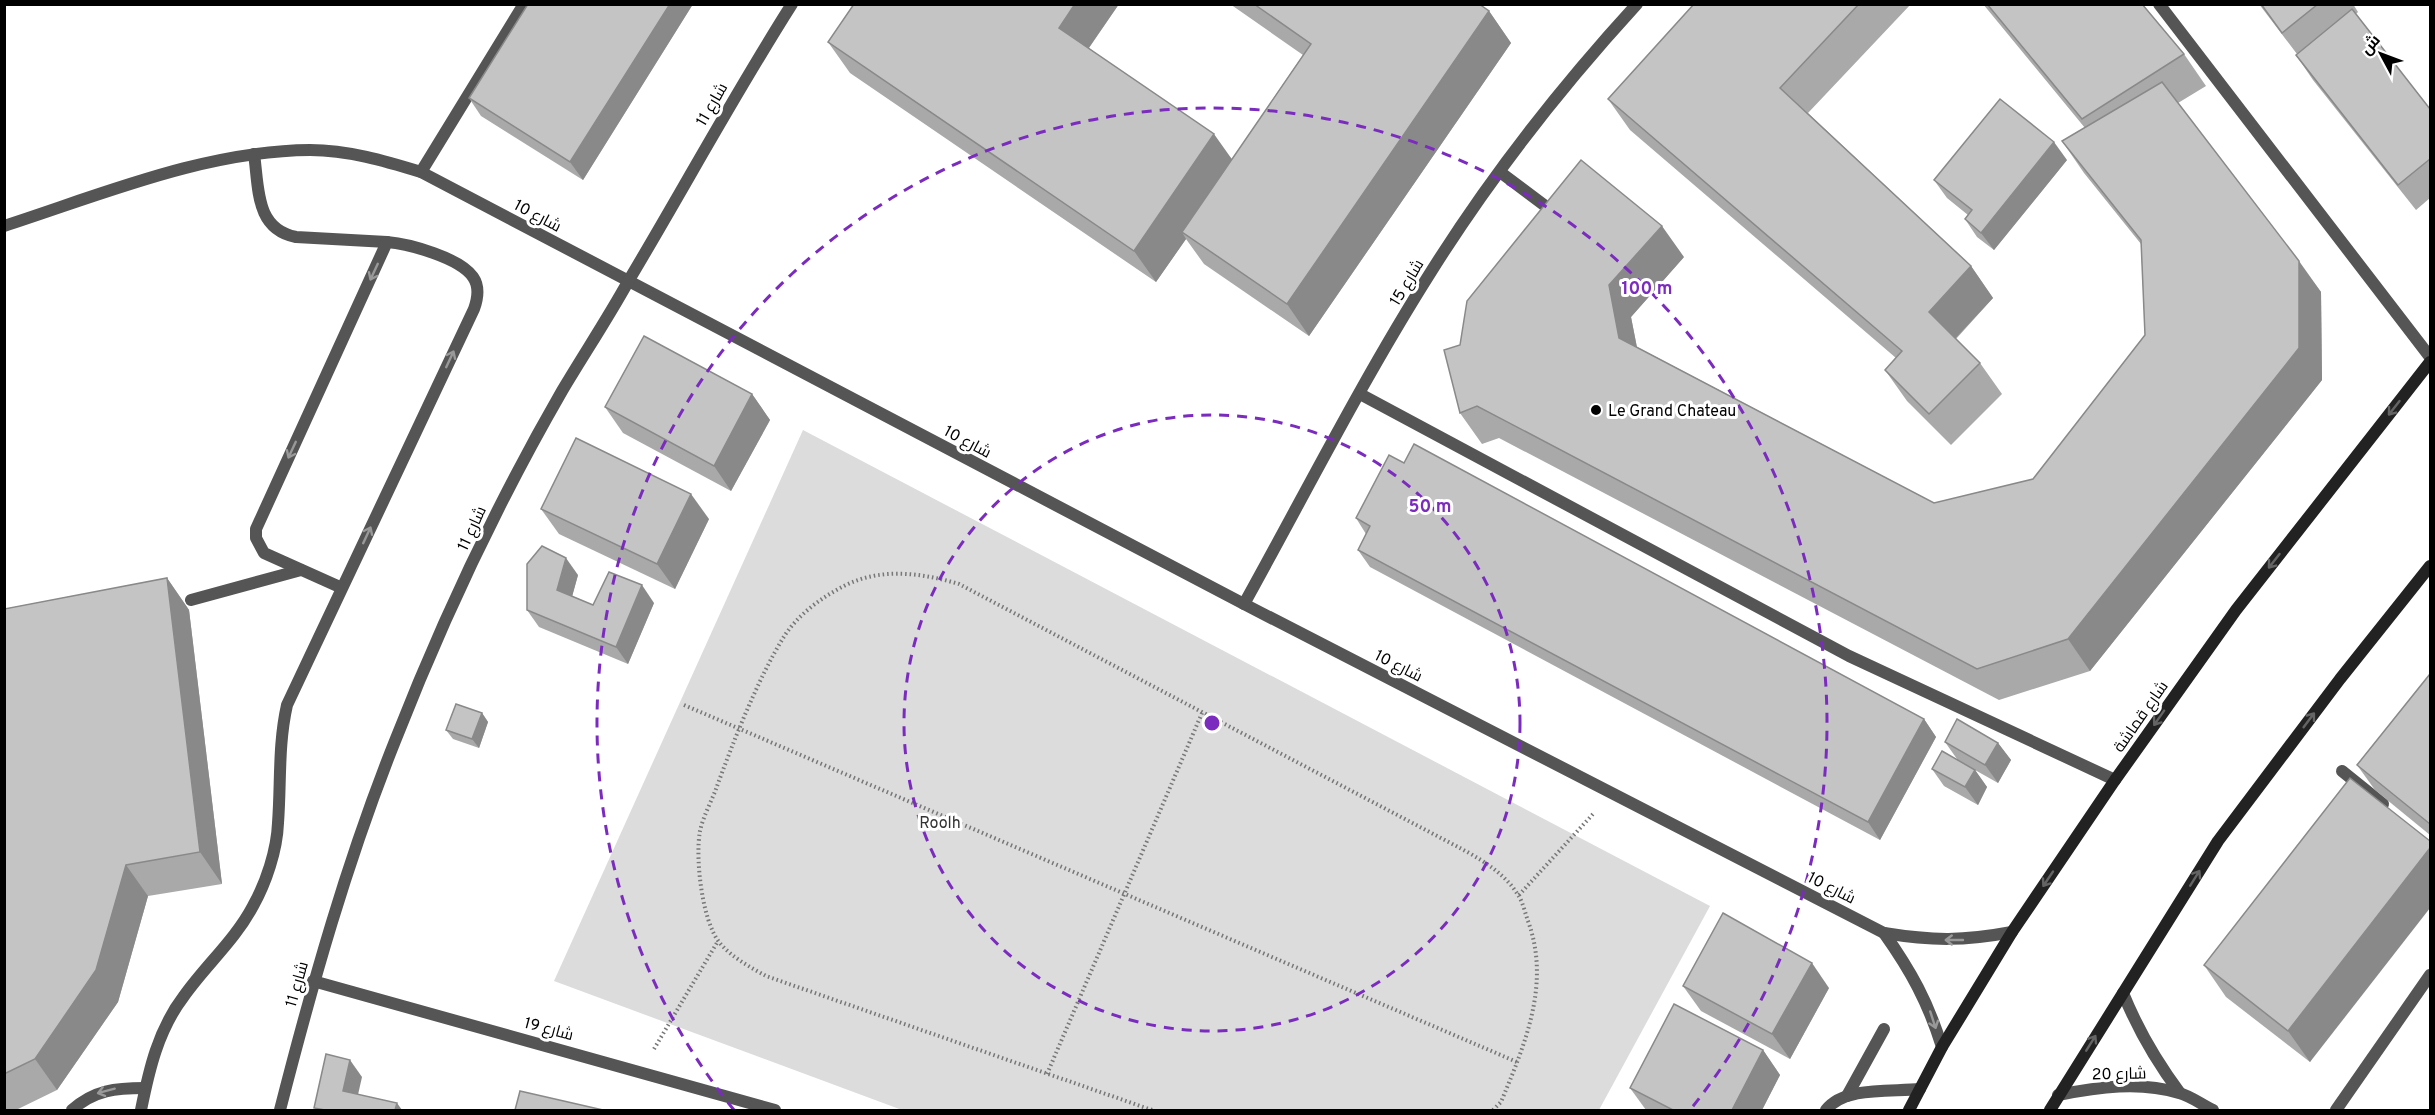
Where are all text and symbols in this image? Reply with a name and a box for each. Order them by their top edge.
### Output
north arrow [2351,24,2411,84]
text: ش [2357,31,2385,60]
street label: شارع 11 [692,80,733,130]
street label: شارع 10 [510,196,564,238]
street label: شارع 15 [1386,256,1429,310]
one-way arrow [367,263,379,281]
text: 100 m [1621,278,1673,301]
one-way arrow [445,351,457,369]
one-way arrow [2388,400,2401,416]
place label: Le Grand Chateau [1608,402,1736,422]
marker: Le Grand Chateau [1589,403,1603,417]
street label: شارع 10 [940,422,994,464]
one-way arrow [286,440,298,458]
text: 50 m [1408,496,1452,519]
street label: شارع 11 [454,503,492,554]
one-way arrow [362,527,374,545]
one-way arrow [2267,553,2280,569]
street label: شارع 10 [1371,646,1425,687]
street label: شارع قماشة [2110,678,2173,757]
one-way arrow [2152,710,2165,726]
one-way arrow [2303,712,2315,728]
centre of rings [1202,713,1222,733]
park label: Roolh [919,814,961,834]
street label: شارع 10 [1804,868,1858,909]
one-way arrow [2042,870,2054,887]
one-way arrow [2190,870,2202,887]
one-way arrow [1945,934,1965,946]
street label: شارع 11 [282,959,314,1010]
one-way arrow [1929,1010,1940,1029]
street label: شارع 19 [522,1014,575,1046]
one-way arrow [2086,1035,2098,1052]
street label: شارع 20 [2091,1065,2147,1085]
one-way arrow [97,1086,116,1097]

